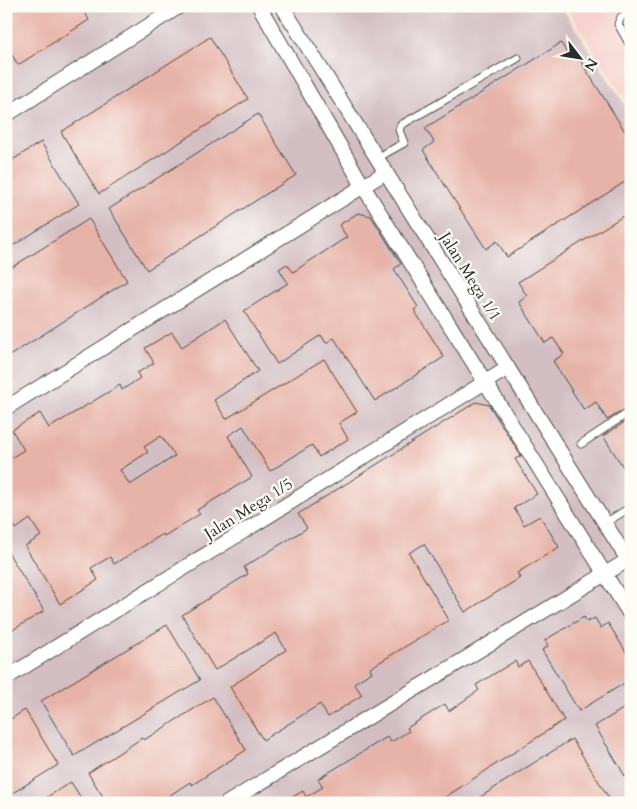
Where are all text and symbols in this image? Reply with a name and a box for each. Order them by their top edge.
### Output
north arrow [554,32,604,82]
text: N [579,54,602,75]
street label: Jalan Mega 1/1 [433,226,506,325]
street label: Jalan Mega 1/5 [198,473,297,546]

